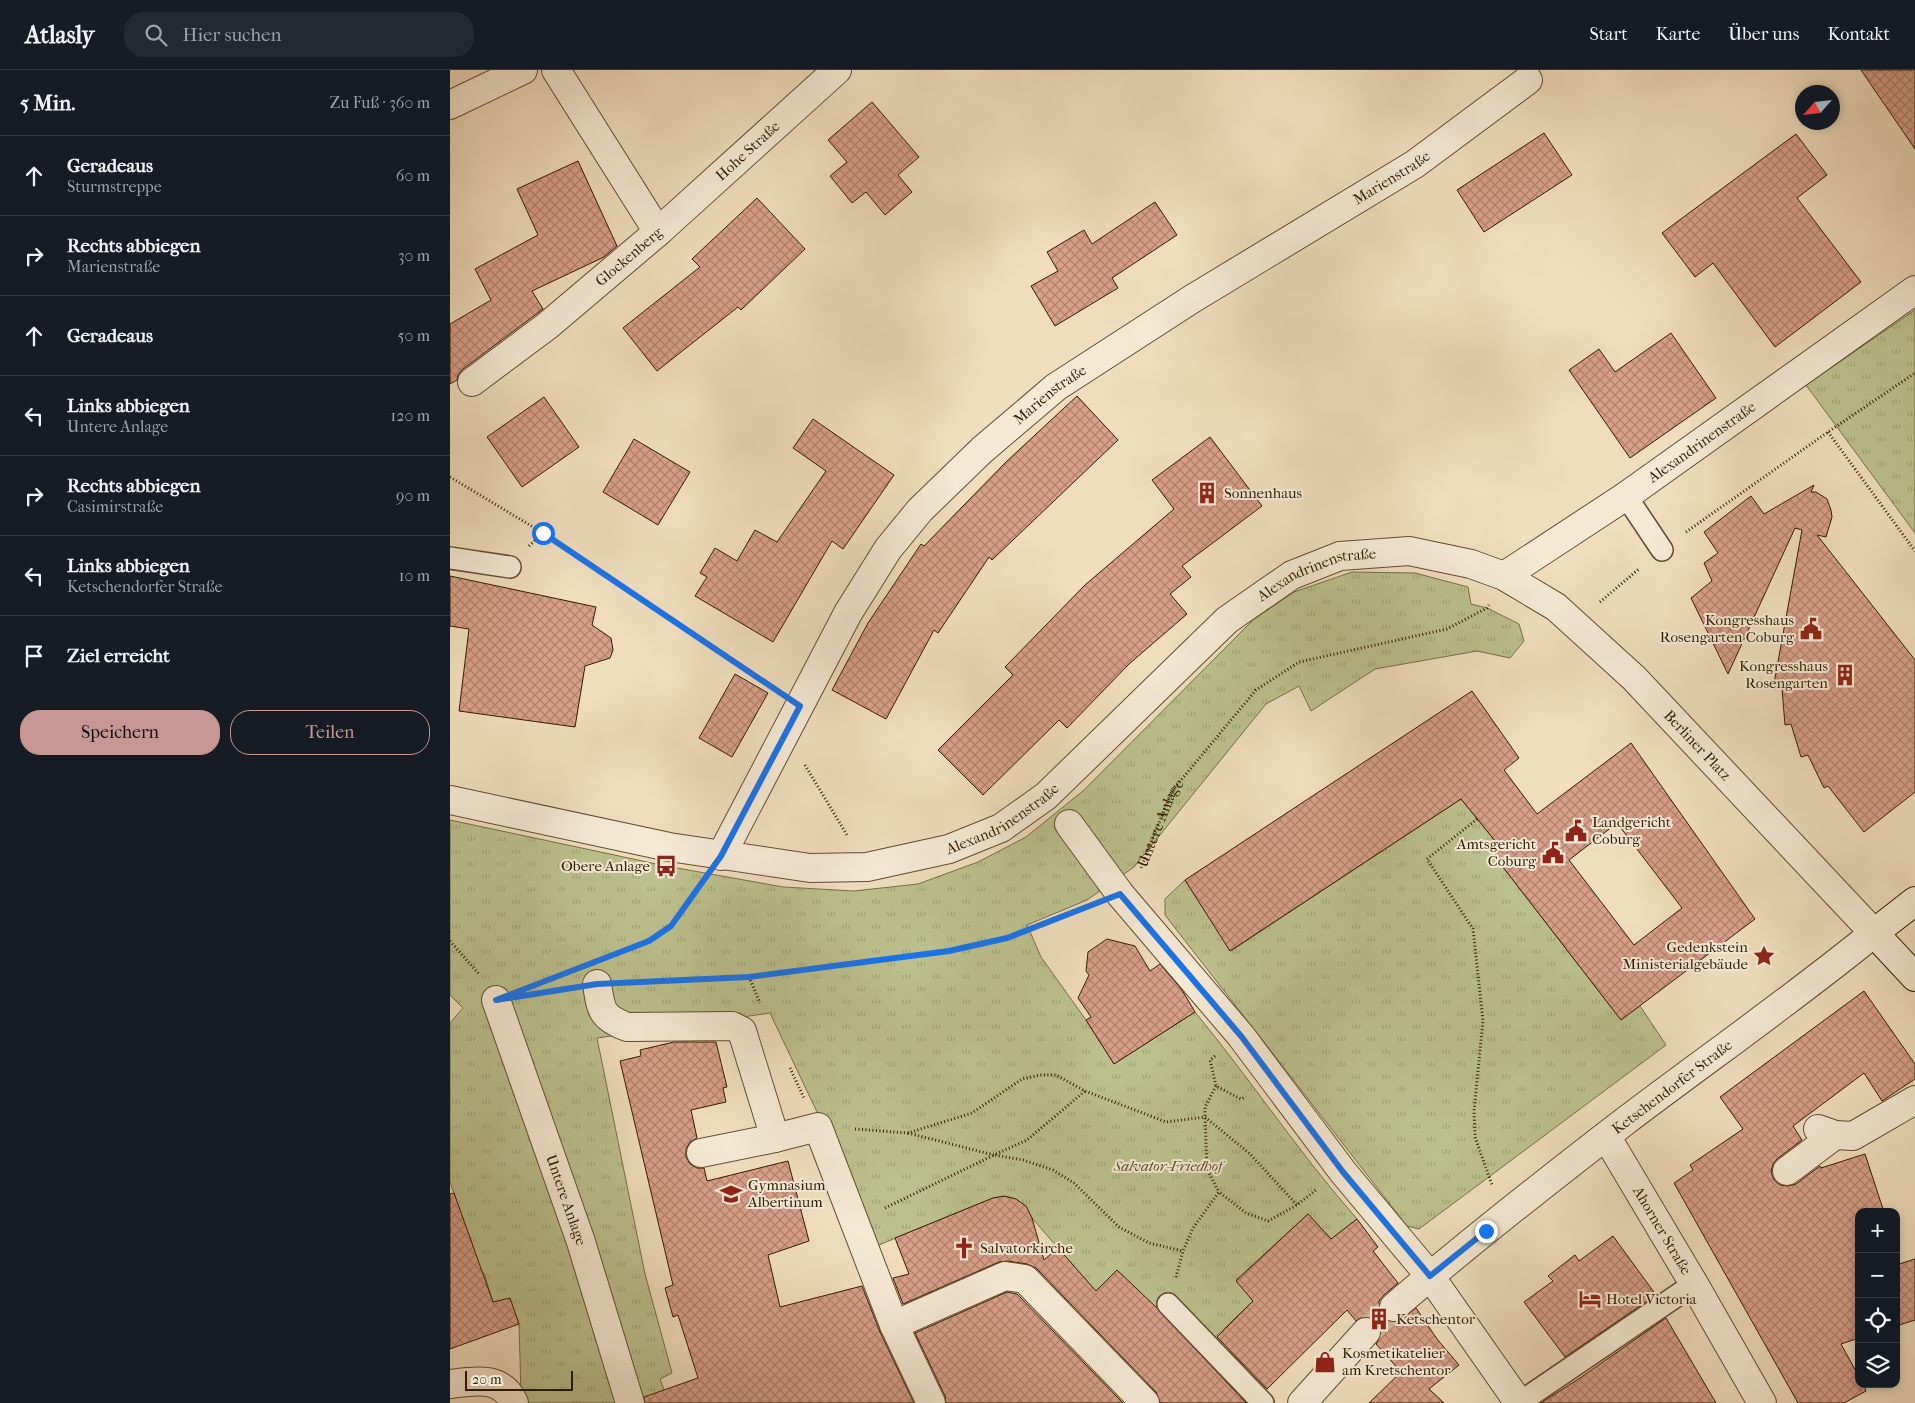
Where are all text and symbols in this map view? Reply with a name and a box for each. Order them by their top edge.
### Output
search box [124,12,474,57]
text: Atlasly [25,21,94,49]
icon: search [142,21,170,49]
text: Hier suchen [182,24,281,46]
text: Start [1589,24,1628,45]
text: Karte [1656,24,1700,45]
text: Über uns [1728,24,1799,45]
text: Kontakt [1827,24,1890,45]
north arrow [1795,85,1840,130]
text: 5 Min. [20,91,75,115]
text: Zu Fuß · 360 m [329,93,430,112]
street label: Hohe Straße [712,117,784,184]
street label: Marienstraße [1350,147,1434,208]
text: Geradeaus [67,155,153,177]
icon: ahead [20,162,48,190]
text: 60 m [396,166,430,185]
text: Sturmstreppe [67,177,162,196]
street label: Glockenberg [592,223,667,290]
text: Rechts abbiegen [67,235,201,257]
icon: right [20,242,48,270]
text: 30 m [398,246,430,265]
text: Marienstraße [67,257,160,276]
icon: ahead [20,322,48,350]
text: Geradeaus [67,325,153,347]
text: 50 m [398,326,430,345]
street label: Marienstraße [1010,361,1090,428]
text: Links abbiegen [67,395,190,417]
street label: Alexandrinenstraße [1644,397,1760,487]
icon: left [20,402,48,430]
text: 120 m [391,406,430,425]
text: Untere Anlage [67,417,168,436]
text: Rechts abbiegen [67,475,201,497]
building icon: Sonnenhaus [1194,480,1220,506]
icon: right [20,482,48,510]
place label: Sonnenhaus [1224,484,1303,502]
text: 90 m [396,486,430,505]
text: Casimirstraße [67,497,163,516]
route start [532,522,555,545]
street label: Alexandrinenstraße [1253,544,1377,606]
text: Links abbiegen [67,555,190,577]
icon: left [20,562,48,590]
text: 10 m [399,566,430,585]
text: Ketschendorfer Straße [67,577,223,596]
place label: Kongresshaus Rosengarten Coburg [1660,611,1795,646]
public building icon: Kongresshaus Rosengarten Coburg [1798,616,1824,642]
icon: arrive [20,642,48,670]
text: Ziel erreicht [67,645,170,667]
place label: Kongresshaus Rosengarten [1739,657,1828,692]
building icon: Kongresshaus Rosengarten [1832,662,1858,688]
street label: Berliner Platz [1660,706,1735,784]
button: Speichern [20,710,220,755]
button: Teilen [230,710,430,755]
street label: Untere Anlage [1133,774,1188,870]
street label: Alexandrinenstraße [942,779,1063,859]
place label: Landgericht Coburg [1592,813,1672,848]
public building icon: Landgericht Coburg [1563,818,1589,844]
place label: Amtsgericht Coburg [1456,835,1537,870]
public building icon: Amtsgericht Coburg [1540,840,1566,866]
bus stop icon: Obere Anlage [653,853,679,879]
place label: Obere Anlage [561,857,651,875]
place label: Gedenkstein Ministerialgebäude [1622,938,1749,973]
place icon: Gedenkstein Ministerialgebäude [1751,943,1777,969]
street label: Ketschendorfer Straße [1608,1036,1736,1138]
street label: Untere Anlage [542,1152,591,1248]
park label: Salvator-Friedhof [1113,1157,1226,1175]
place label: Gymnasium Albertinum [747,1176,826,1211]
school or university icon: Gymnasium Albertinum [718,1181,744,1207]
street label: Ahorner Straße [1628,1182,1696,1279]
map controls [1855,1208,1900,1388]
button: + [1855,1208,1900,1253]
route end [1475,1220,1498,1243]
church icon: Salvatorkirche [951,1235,977,1261]
place label: Salvatorkirche [980,1239,1073,1257]
button: − [1855,1253,1900,1298]
hotel icon: Hotel Victoria [1577,1286,1603,1312]
place label: Hotel Victoria [1606,1290,1698,1308]
button: locate [1855,1298,1900,1343]
building icon: Ketschentor [1366,1306,1392,1332]
place label: Ketschentor [1396,1310,1476,1328]
button: layers [1855,1343,1900,1388]
place label: Kosmetikatelier am Kretschentor [1342,1344,1451,1379]
shop icon: Kosmetikatelier am Kretschentor [1312,1349,1338,1375]
scale bar [465,1368,572,1391]
text: 20 m [472,1371,502,1388]

